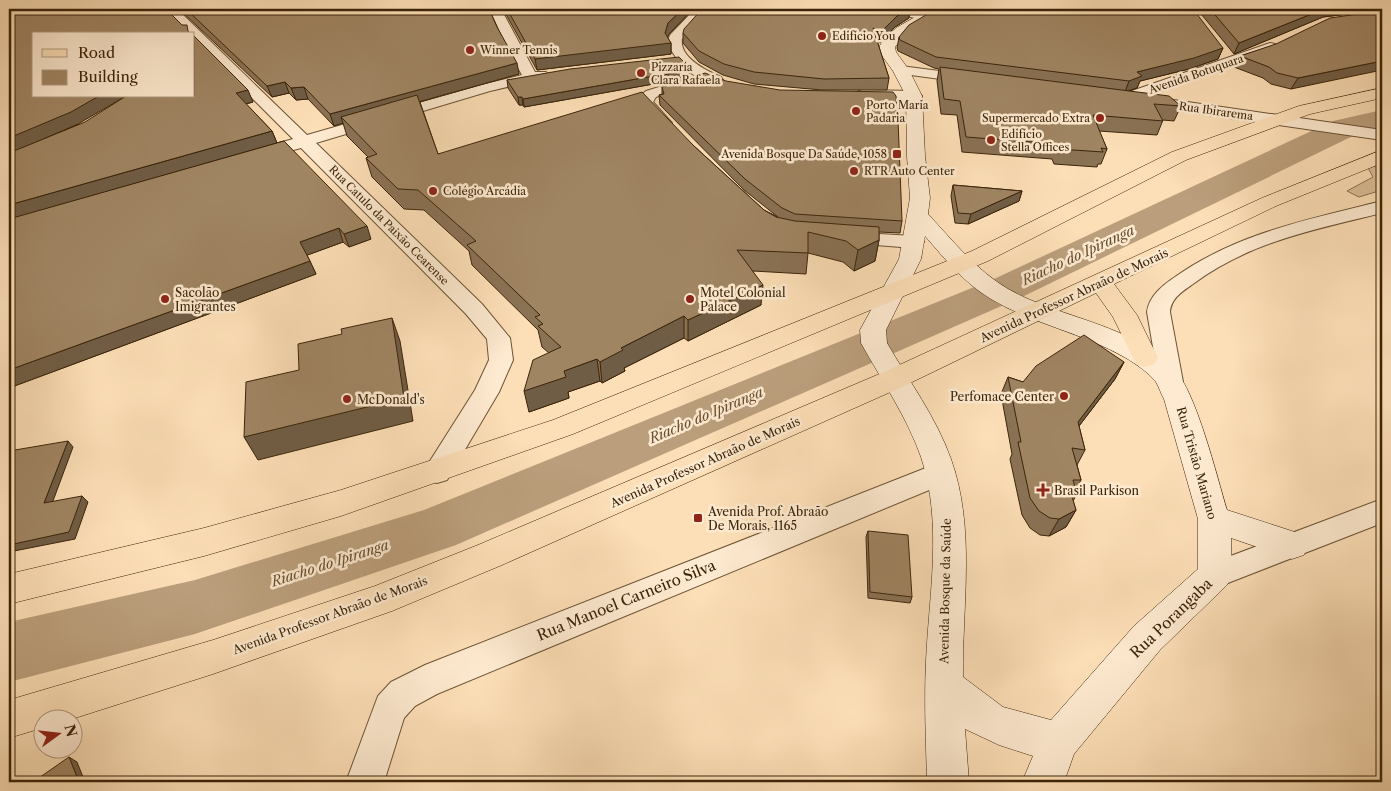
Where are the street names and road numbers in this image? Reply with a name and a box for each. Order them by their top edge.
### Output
street label: Avenida Botuquara [1146,51,1246,97]
street label: Rua Ibirarema [1178,99,1254,123]
street label: Rua Catulo da Paixão Cearense [326,162,452,288]
street label: Avenida Professor Abraão de Morais [976,245,1171,346]
street label: Rua Tristão Mariano [1174,405,1220,521]
street label: Avenida Professor Abraão de Morais [607,413,802,511]
street label: Avenida Bosque da Saúde [936,518,954,665]
street label: Rua Manoel Carneiro Silva [534,555,718,645]
street label: Avenida Professor Abraão de Morais [230,573,429,658]
street label: Rua Porangaba [1126,574,1216,662]

